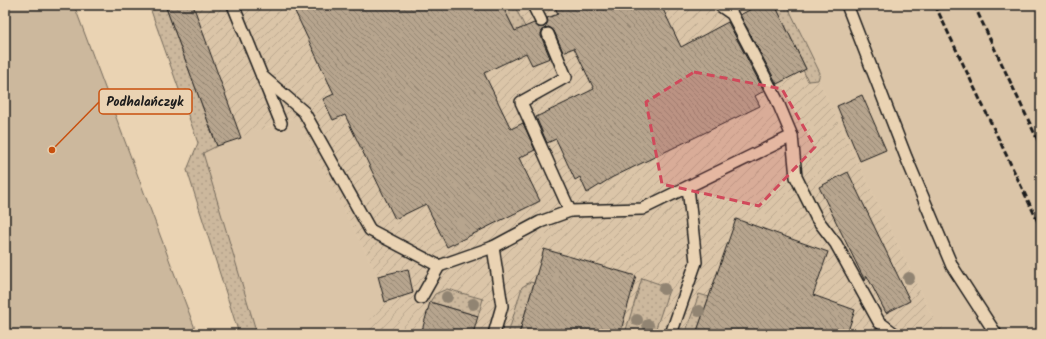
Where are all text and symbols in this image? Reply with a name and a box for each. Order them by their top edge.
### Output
callout: Podhalańczyk [99,89,192,114]
text: Podhalańczyk [106,92,184,113]

